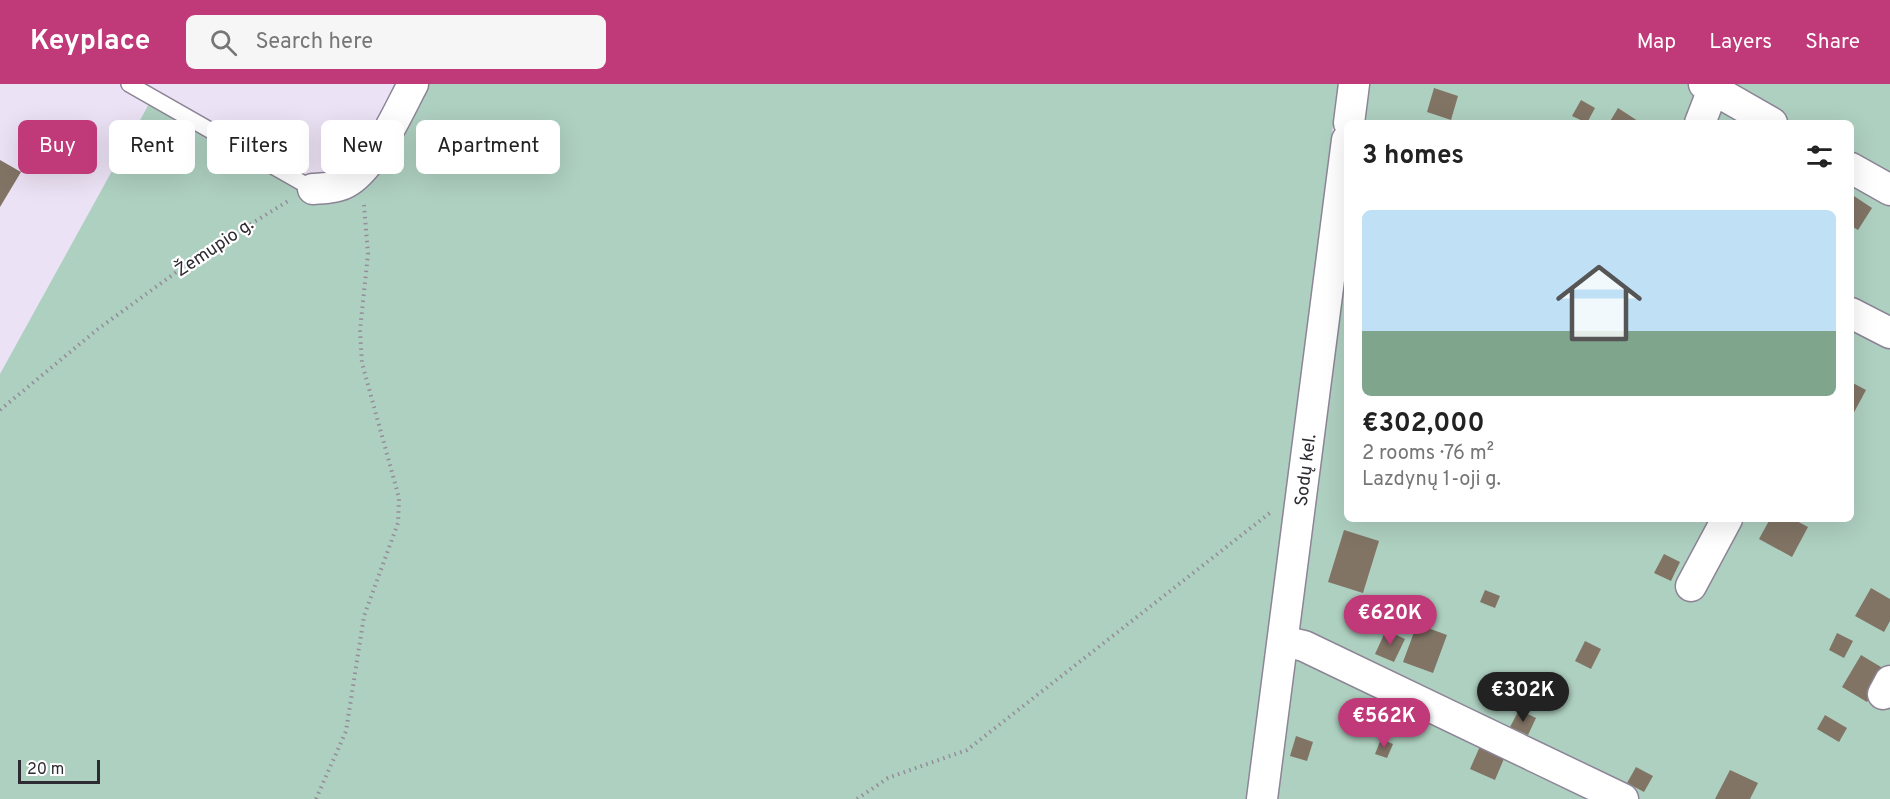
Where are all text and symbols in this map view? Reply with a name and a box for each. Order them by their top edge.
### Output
search box [186,15,606,69]
text: Keyplace [30,24,150,60]
icon: search [207,26,240,59]
text: Search here [255,29,373,56]
text: Map [1637,29,1676,56]
text: Layers [1709,29,1772,56]
text: Share [1805,29,1860,56]
chip: Buy [18,120,97,174]
chip: Rent [109,120,195,174]
chip: Filters [207,120,309,174]
chip: New [321,120,404,174]
chip: Apartment [416,120,560,174]
text: 3 homes [1362,140,1464,173]
icon: filters [1803,140,1836,173]
street label: Žemupio g. [170,212,259,283]
icon: home [1545,249,1653,357]
text: €302,000 [1362,408,1485,441]
street label: Sodų kel. [1291,433,1322,508]
text: 2 rooms · 76 m² [1362,441,1494,467]
text: Lazdynų 1-oji g. [1362,467,1501,493]
pin: €620K [1348,595,1432,646]
text: €620K [1358,601,1422,627]
pin: €302K [1481,672,1565,723]
text: €302K [1491,678,1555,704]
pin: €562K [1342,698,1426,749]
text: €562K [1352,704,1416,730]
scale bar [18,757,100,784]
text: 20 m [27,760,64,780]

